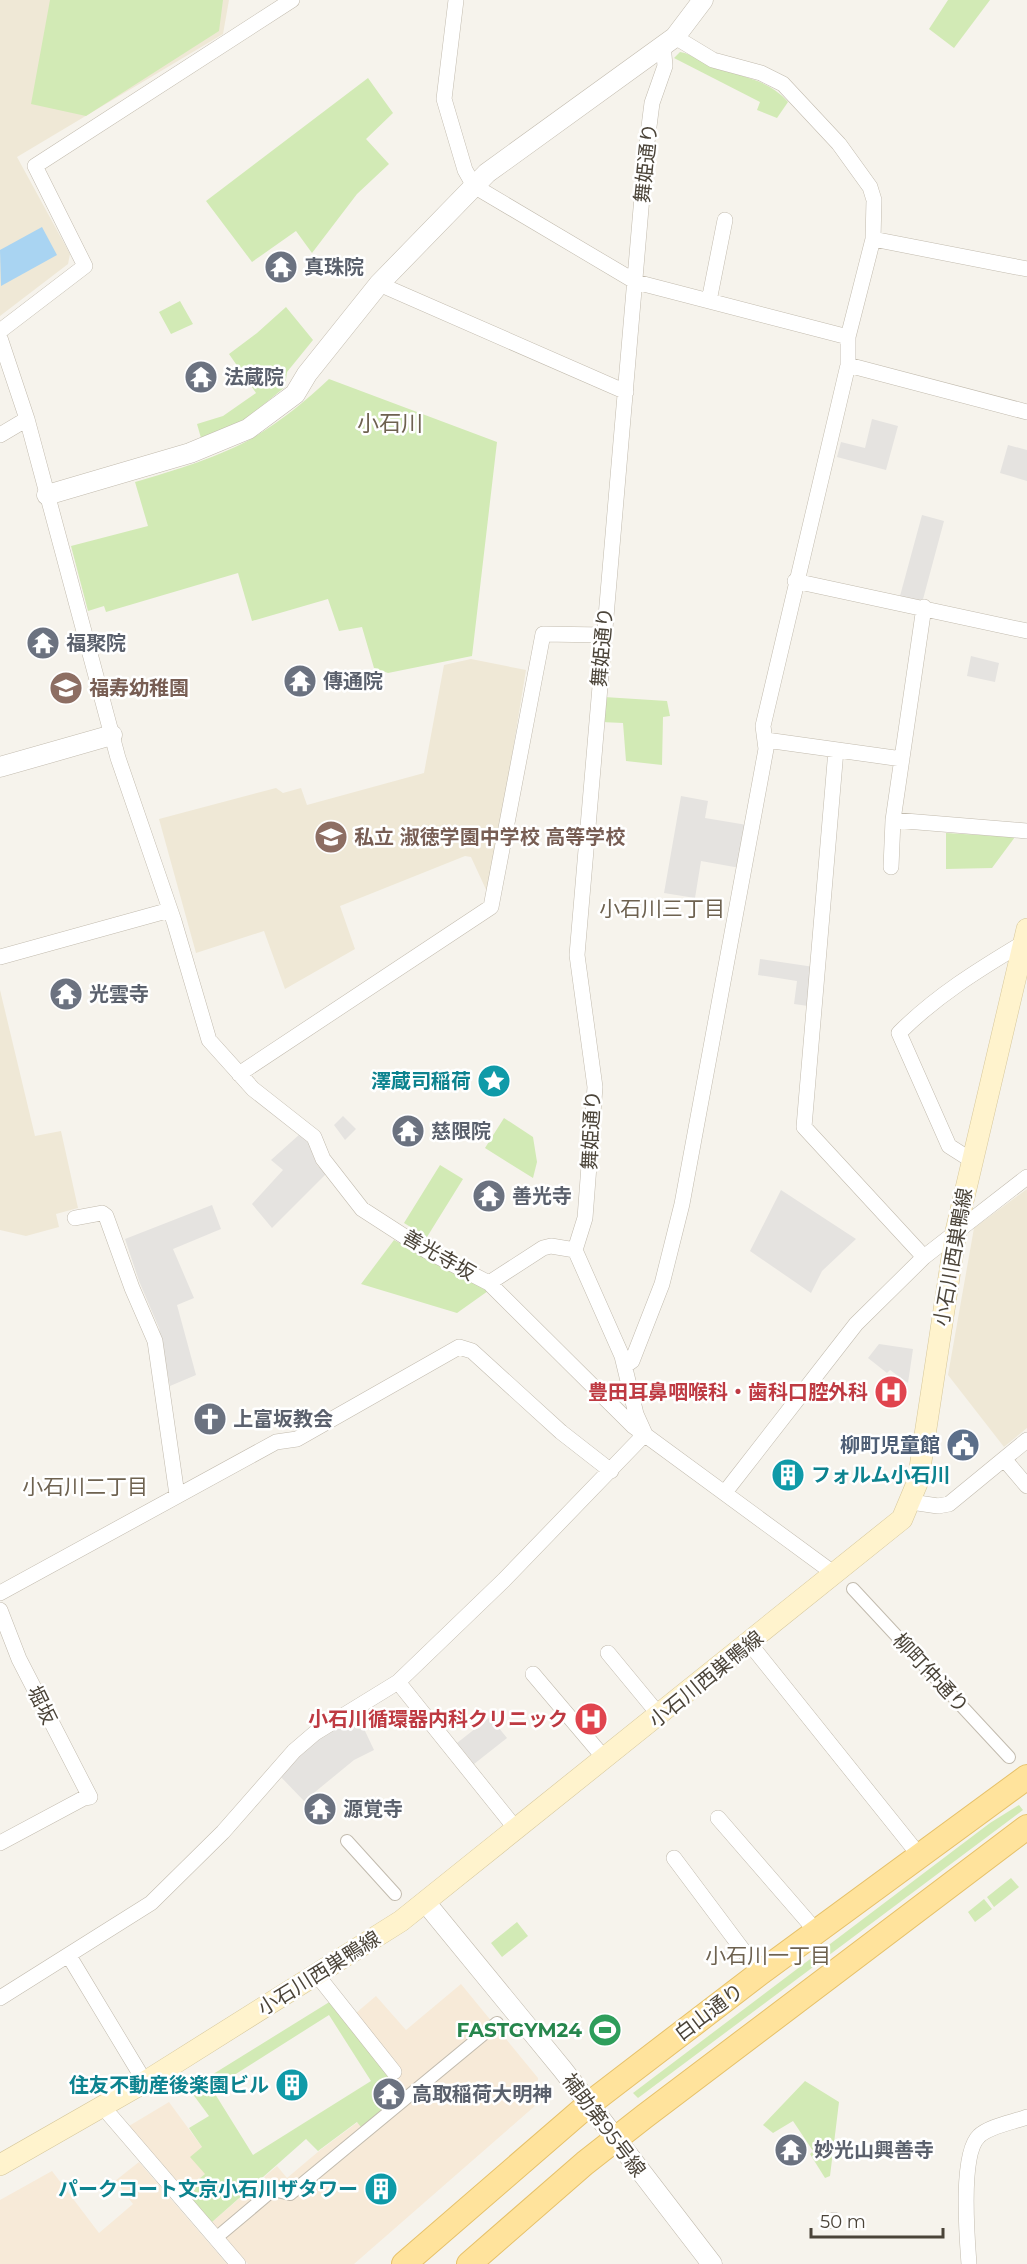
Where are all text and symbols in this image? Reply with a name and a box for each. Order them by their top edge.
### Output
street label: 舞姫通り [630,122,662,204]
temple icon: 真珠院 [263,249,299,285]
place label: 真珠院 [304,255,364,279]
temple icon: 法蔵院 [183,359,219,395]
place label: 法蔵院 [224,365,284,389]
district label: 小石川 [357,410,423,437]
street label: 舞姫通り [587,606,617,688]
temple icon: 福聚院 [25,625,61,661]
place label: 福聚院 [66,631,126,655]
temple icon: 傳通院 [282,663,318,699]
place label: 傳通院 [323,669,383,693]
school or university icon: 福寿幼稚園 [48,670,84,706]
place label: 福寿幼稚園 [89,676,189,700]
school or university icon: 私立 淑徳学園中学校 高等学校 [313,819,349,855]
place label: 私立 淑徳学園中学校 高等学校 [354,825,625,849]
district label: 小石川三丁目 [599,896,725,921]
temple icon: 光雲寺 [48,976,84,1012]
place label: 光雲寺 [89,982,149,1006]
place icon: 澤蔵司稲荷 [476,1063,512,1099]
place label: 澤蔵司稲荷 [371,1069,471,1093]
street label: 舞姫通り [577,1089,605,1171]
temple icon: 慈限院 [390,1113,426,1149]
place label: 慈限院 [431,1119,491,1143]
temple icon: 善光寺 [471,1178,507,1214]
place label: 善光寺 [512,1184,572,1208]
street label: 小石川西巣鴨線 [929,1186,977,1328]
street label: 善光寺坂 [398,1225,480,1285]
hospital icon: 豊田耳鼻咽喉科・歯科口腔外科 [873,1374,909,1410]
place label: 豊田耳鼻咽喉科・歯科口腔外科 [588,1380,868,1404]
church icon: 上富坂教会 [192,1401,228,1437]
place label: 上富坂教会 [233,1407,333,1431]
public building icon: 柳町児童館 [945,1427,981,1463]
place label: 柳町児童館 [840,1433,940,1457]
building icon: フォルム小石川 [770,1457,806,1493]
place label: フォルム小石川 [811,1463,951,1487]
district label: 小石川二丁目 [22,1474,148,1499]
street label: 小石川西巣鴨線 [644,1626,768,1732]
street label: 柳町仲通り [888,1628,974,1718]
street label: 堀坂 [22,1682,62,1728]
hospital icon: 小石川循環器内科クリニック [573,1701,609,1737]
place label: 小石川循環器内科クリニック [308,1707,568,1731]
temple icon: 源覚寺 [302,1791,338,1827]
place label: 源覚寺 [343,1797,403,1821]
street label: 小石川西巣鴨線 [253,1926,385,2020]
district label: 小石川一丁目 [705,1943,831,1968]
street label: 白山通り [670,1978,748,2046]
sports icon: FASTGYM24 [587,2012,623,2048]
place label: FASTGYM24 [457,2018,582,2042]
building icon: 住友不動産後楽園ビル [274,2067,310,2103]
street label: 補助第95号線 [557,2068,651,2182]
place label: 住友不動産後楽園ビル [69,2073,269,2097]
temple icon: 高取稲荷大明神 [371,2076,407,2112]
place label: 高取稲荷大明神 [412,2082,552,2106]
temple icon: 妙光山興善寺 [773,2132,809,2168]
place label: 妙光山興善寺 [814,2138,934,2162]
building icon: パークコート文京小石川ザタワー [363,2171,399,2207]
place label: パークコート文京小石川ザタワー [58,2177,358,2201]
scale bar [811,2201,943,2239]
text: 50 m [820,2211,866,2233]

